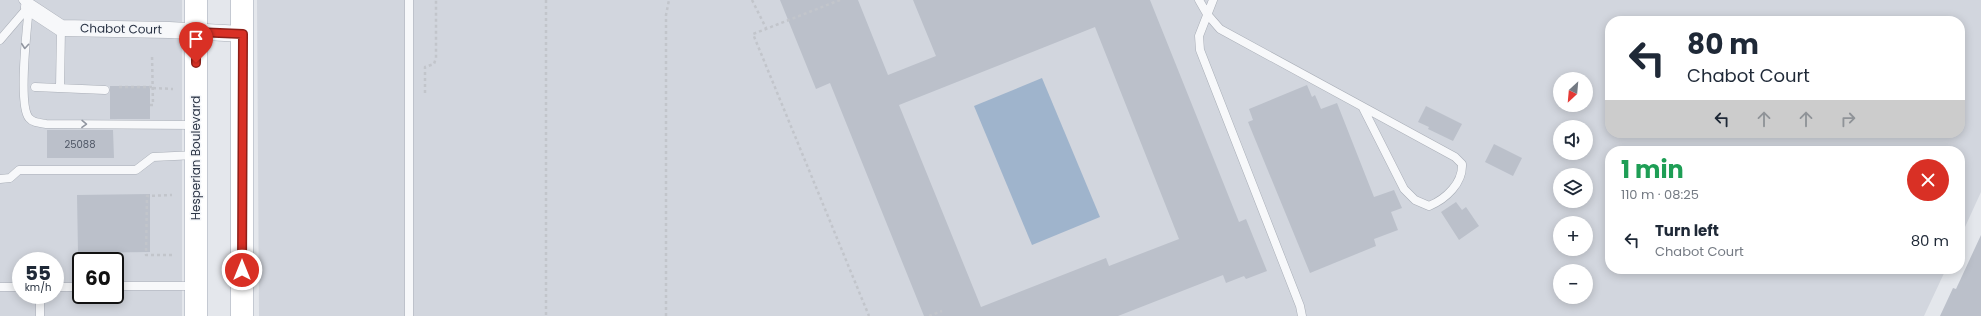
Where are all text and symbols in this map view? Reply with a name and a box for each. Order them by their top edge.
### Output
street label: Chabot Court [80,19,162,38]
pin [179,22,213,63]
text: 80 m [1687,25,1759,64]
icon: arrive [185,28,207,50]
icon: left [1621,32,1673,84]
one-way arrow [21,43,30,49]
text: Chabot Court [1687,63,1810,88]
north arrow [1553,72,1593,112]
map controls [1553,72,1593,304]
street label: Hesperian Boulevard [187,96,204,220]
icon: left [1711,108,1733,130]
icon: ahead [1753,108,1775,130]
icon: ahead [1795,108,1817,130]
icon: right [1837,108,1859,130]
one-way arrow [81,120,87,129]
button: sound [1553,120,1593,160]
house number: 25088 [65,137,95,152]
text: 1 min [1621,153,1684,186]
button: close [1907,159,1949,201]
button: layers [1553,168,1593,208]
text: 110 m · 08:25 [1621,185,1699,204]
button: + [1553,216,1593,256]
text: Turn left [1655,220,1719,241]
icon: left [1621,229,1643,251]
text: 80 m [1911,230,1949,251]
text: Chabot Court [1655,242,1744,261]
position arrow [221,249,263,291]
speed limit sign: 60 [72,252,124,304]
text: 55 [25,259,51,287]
button: − [1553,264,1593,304]
text: km/h [25,280,51,295]

